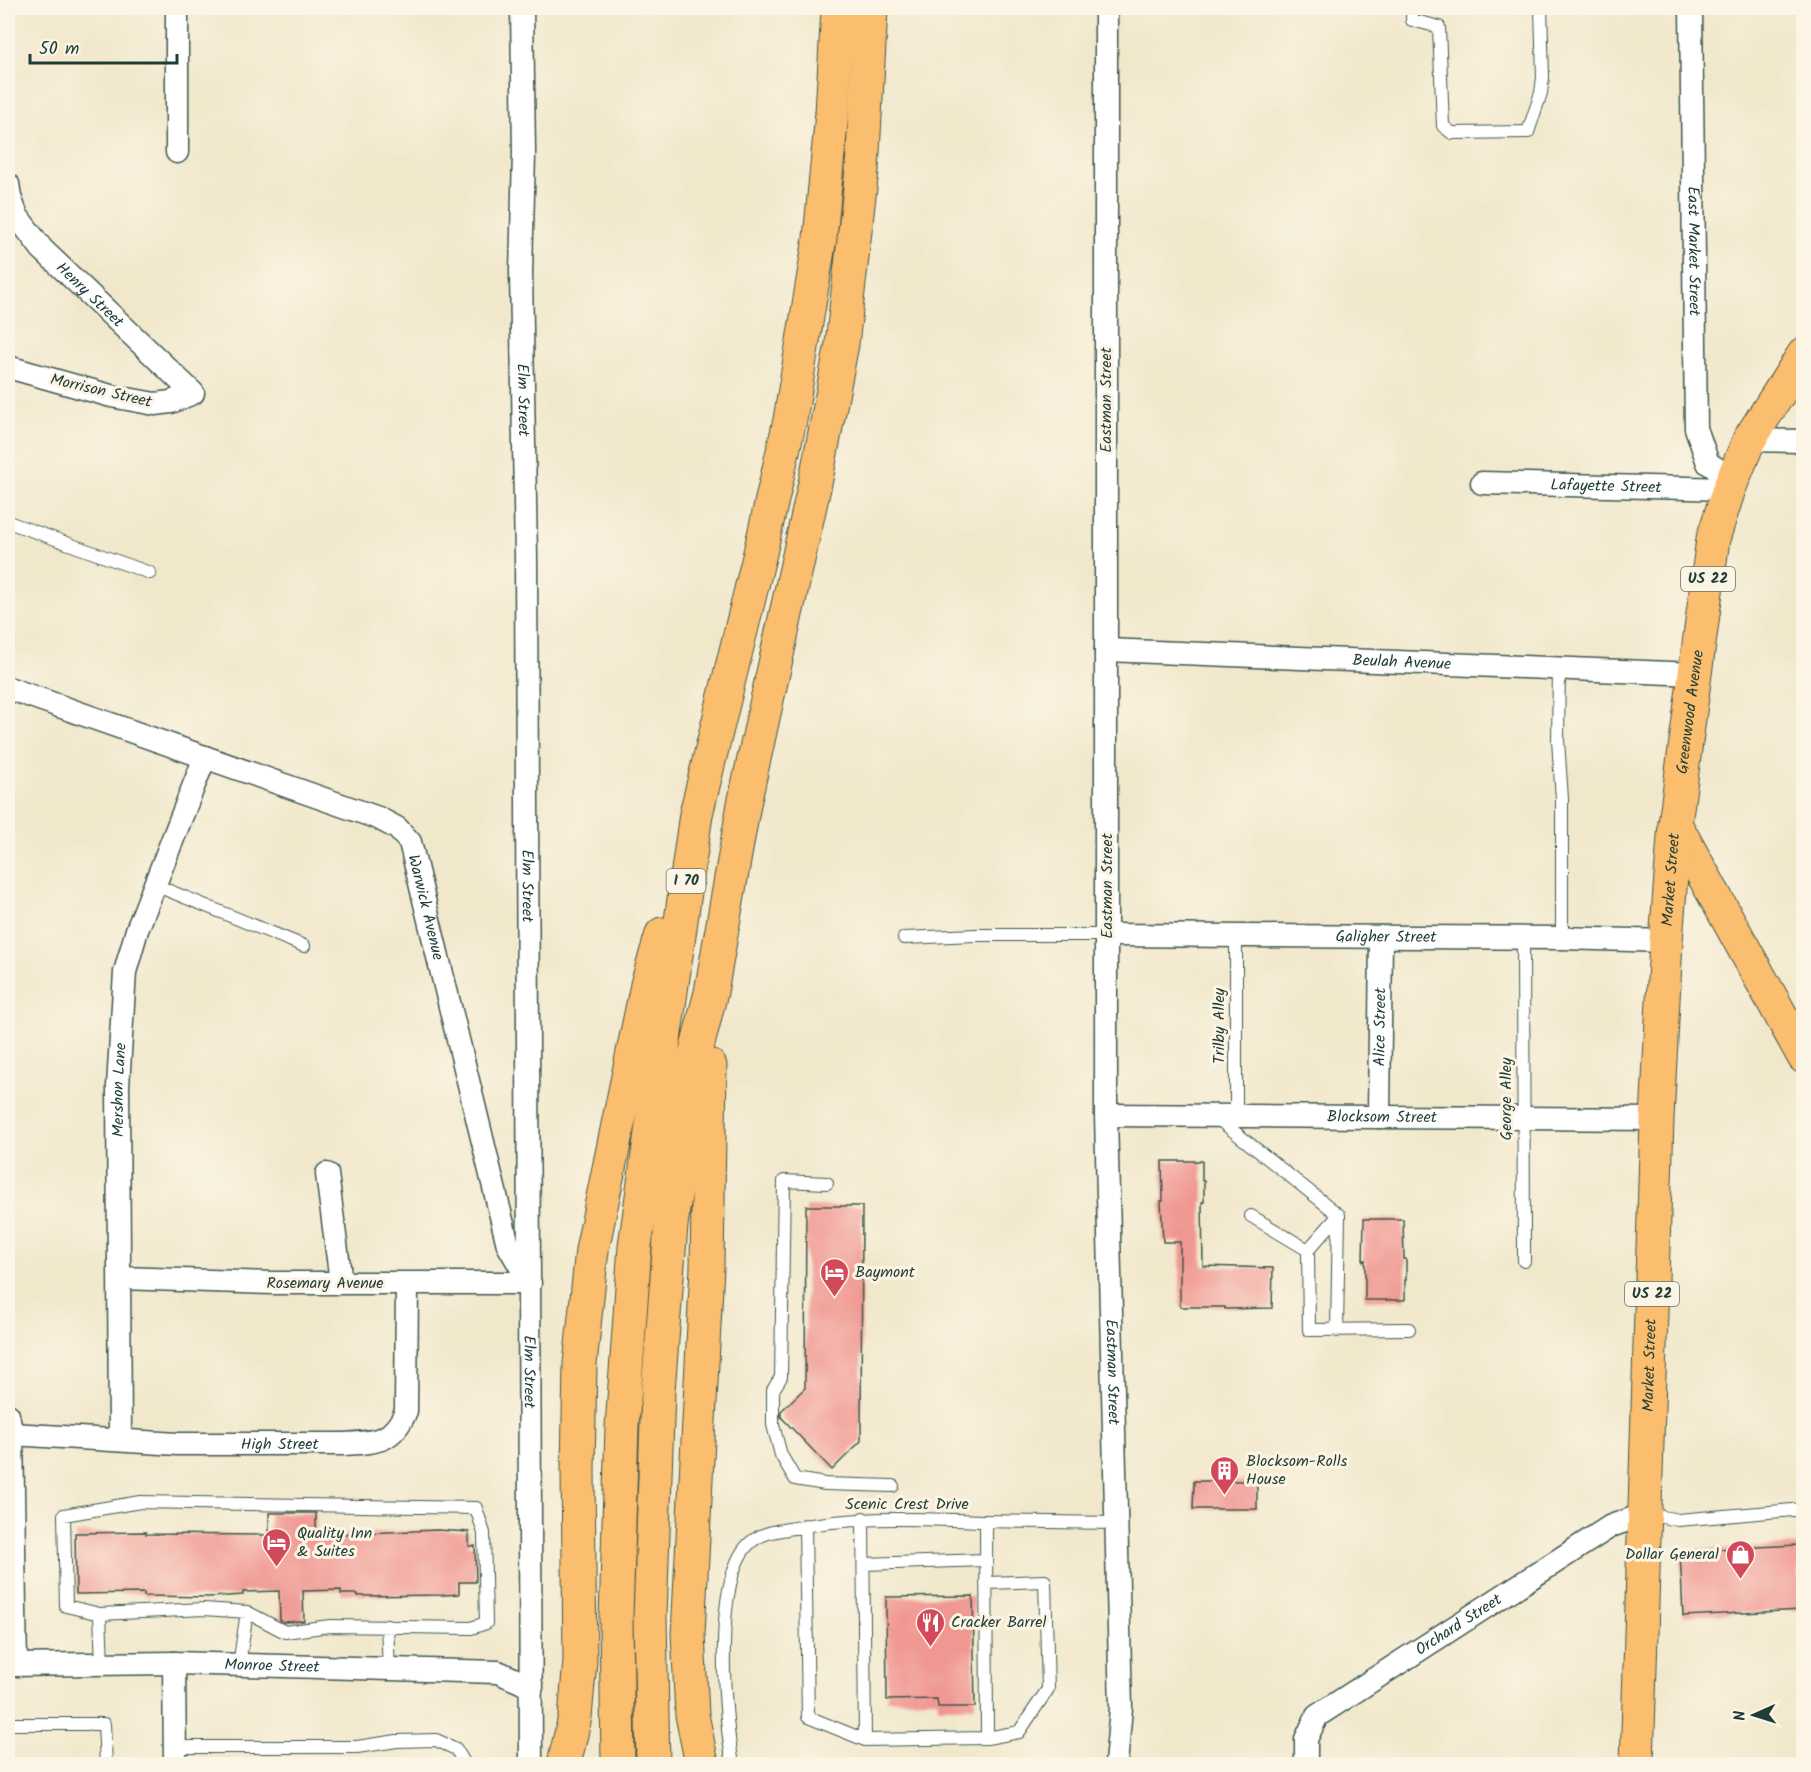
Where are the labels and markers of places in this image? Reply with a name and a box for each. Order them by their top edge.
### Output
hotel icon: Baymont [818,1256,850,1298]
place label: Baymont [855,1260,916,1285]
place label: Blocksom-Rolls House [1246,1449,1348,1492]
building icon: Blocksom-Rolls House [1209,1454,1241,1496]
place label: Quality Inn & Suites [297,1521,372,1564]
hotel icon: Quality Inn & Suites [260,1526,292,1568]
shop icon: Dollar General [1724,1538,1756,1580]
place label: Dollar General [1625,1542,1719,1567]
restaurant icon: Cracker Barrel [914,1606,946,1648]
place label: Cracker Barrel [951,1610,1046,1635]

